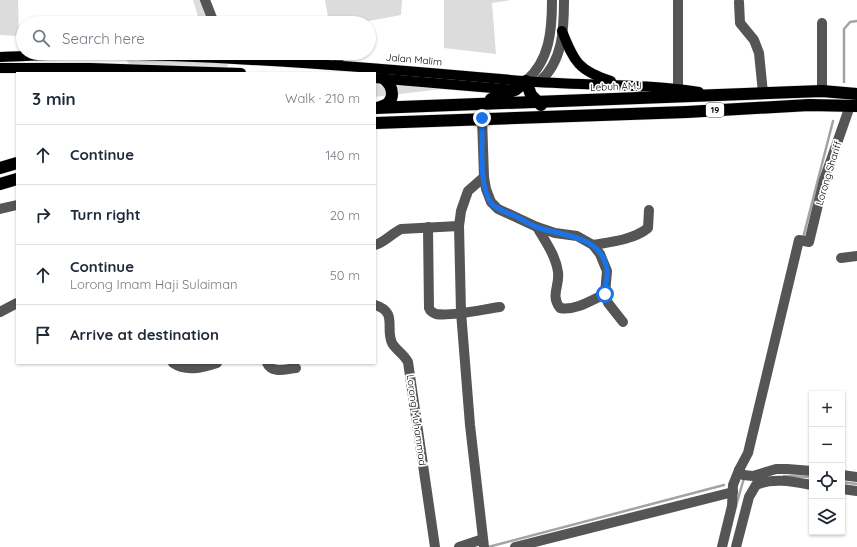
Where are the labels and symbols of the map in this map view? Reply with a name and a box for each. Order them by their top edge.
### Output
street label: Jalan Malim [385,51,443,68]
street label: Lebuh AMJ [590,79,642,94]
road number: 19 [706,103,724,117]
route end [473,109,491,127]
street label: Lorong Shariff [813,140,844,207]
route start [596,285,614,303]
street label: Lorong Muhammad [404,374,429,466]

